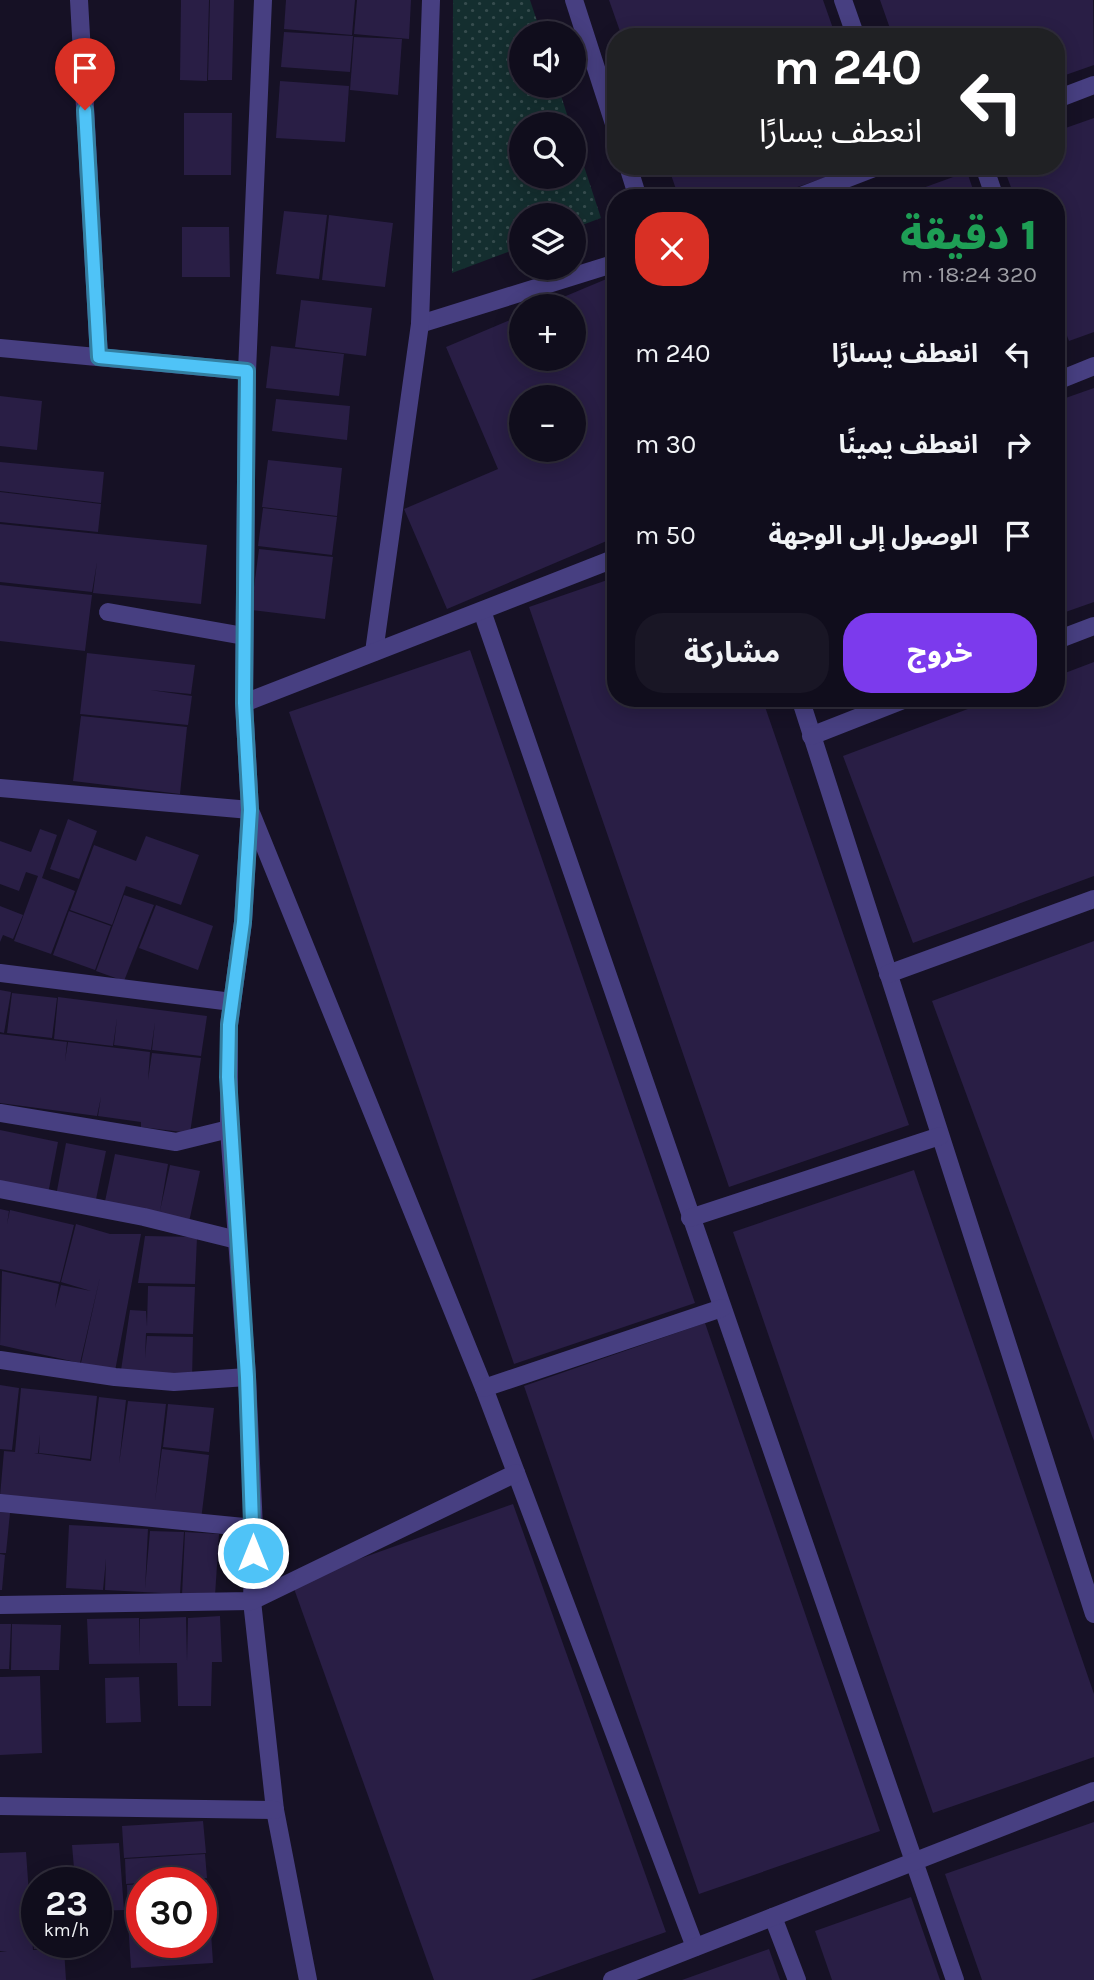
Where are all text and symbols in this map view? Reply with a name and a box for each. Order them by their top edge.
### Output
map controls [509,21,586,462]
button: sound [509,21,586,98]
pin [55,38,115,110]
text: 240 m [773,39,922,96]
icon: arrive [66,49,104,87]
icon: left [946,56,1037,147]
button: search [509,112,586,189]
text: انعطف يسارًا [759,113,922,150]
button: layers [509,203,586,280]
text: 1 دقيقة [900,210,1037,260]
button: close [635,212,709,286]
text: 320 m · 18:24 [901,261,1037,288]
button: + [509,294,586,371]
icon: left [999,335,1037,373]
text: 240 m [635,338,711,369]
text: انعطف يسارًا [832,338,978,369]
button: − [509,385,586,462]
icon: right [999,426,1037,464]
text: 30 m [635,429,696,460]
text: انعطف يمينًا [838,429,978,460]
icon: arrive [999,517,1037,555]
text: 50 m [635,520,696,551]
text: الوصول إلى الوجهة [769,520,978,551]
button: مشاركة [635,613,829,693]
button: خروج [843,613,1037,693]
position arrow [216,1516,290,1590]
speed limit sign: 30 [126,1867,217,1958]
text: 23 [45,1883,88,1924]
text: km/h [44,1919,89,1941]

